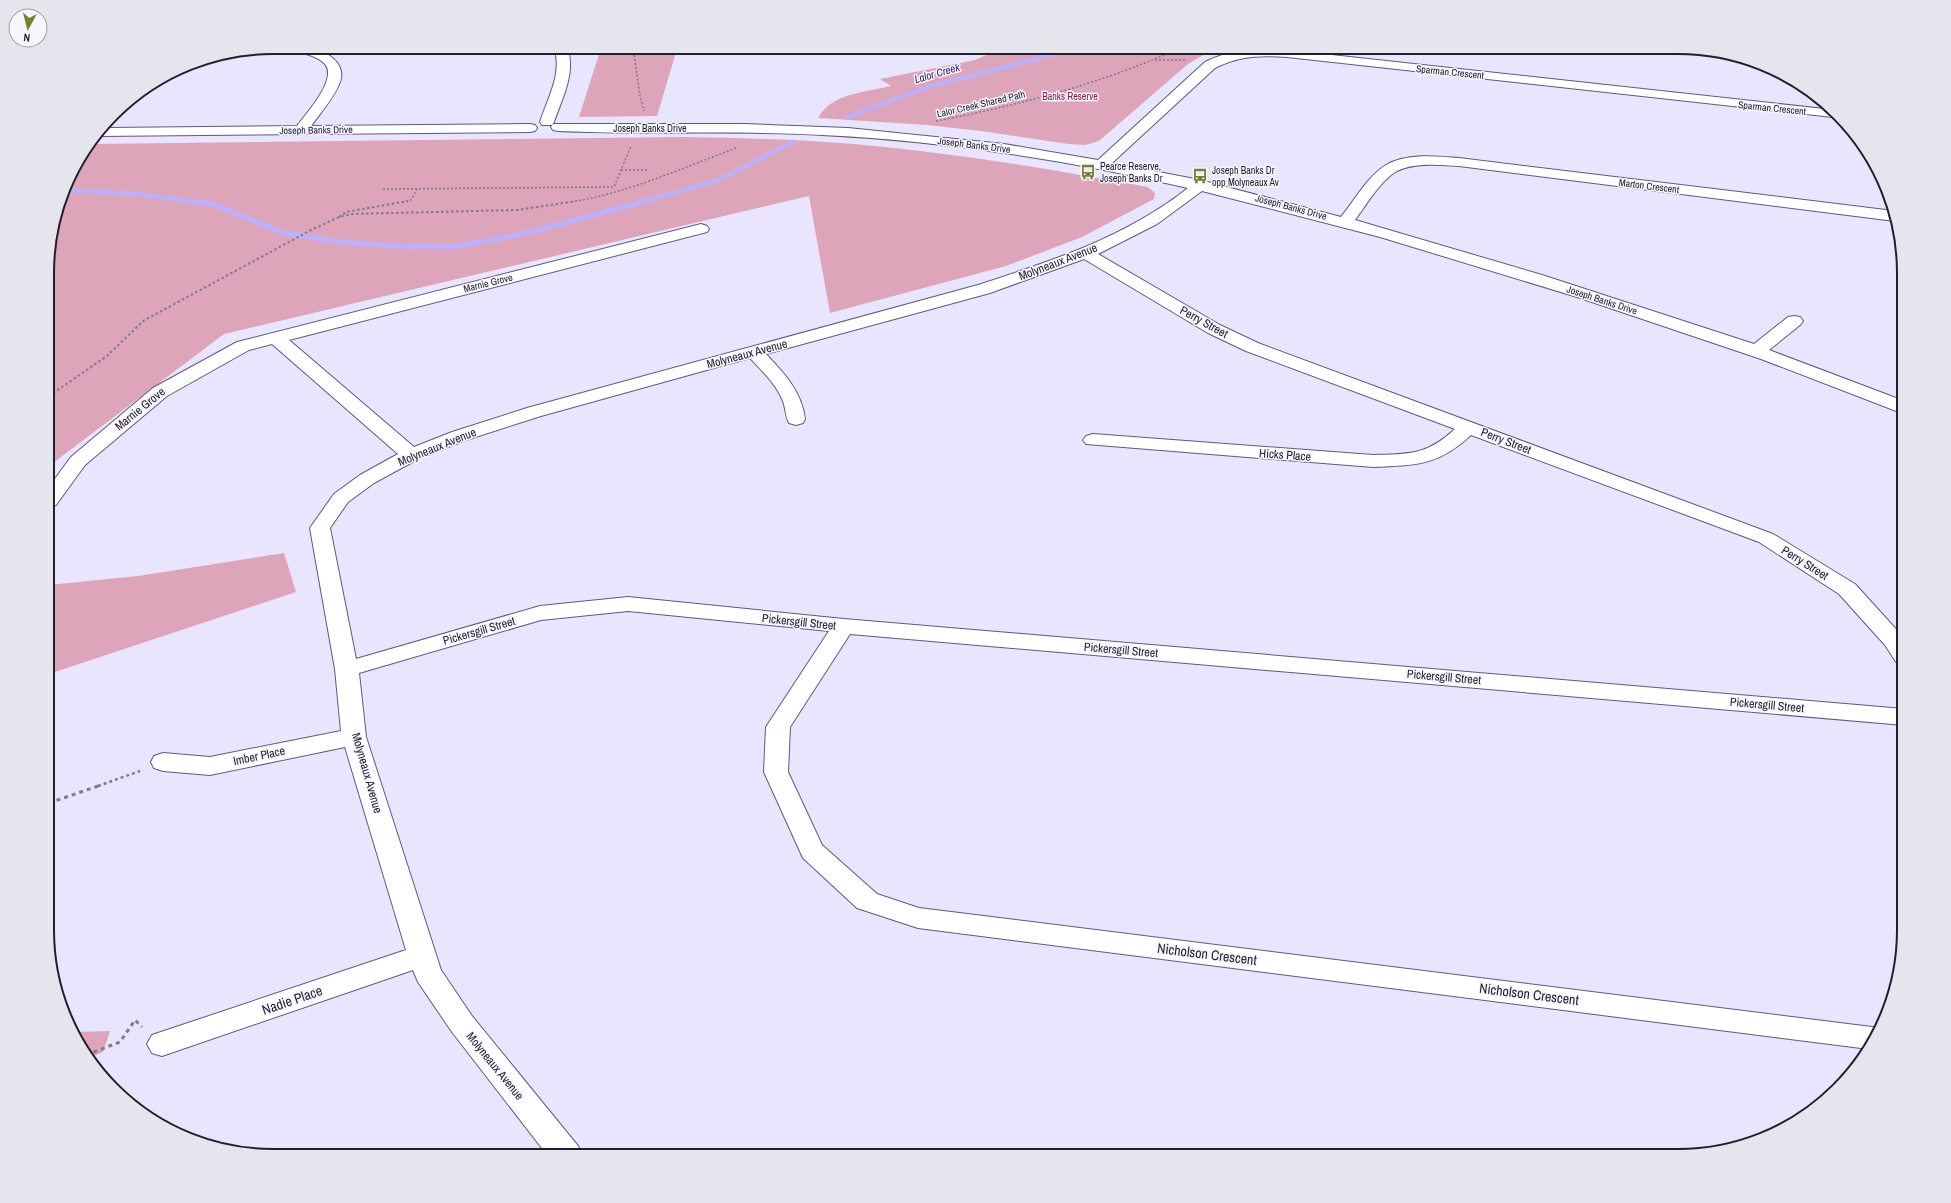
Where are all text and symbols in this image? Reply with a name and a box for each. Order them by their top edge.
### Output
north arrow [8,8,48,48]
text: N [23,31,31,45]
water label: Lalor Creek [913,60,962,86]
street label: Sparman Crescent [1415,62,1485,82]
street label: Lalor Creek Shared Path [936,88,1026,120]
park label: Banks Reserve [1042,90,1098,103]
street label: Sparman Crescent [1737,98,1807,118]
street label: Joseph Banks Drive [613,122,687,135]
street label: Joseph Banks Drive [279,123,353,137]
street label: Joseph Banks Drive [937,134,1012,156]
place label: Pearce Reserve, Joseph Banks Dr [1100,160,1163,185]
bus stop icon: Pearce Reserve, Joseph Banks Dr [1079,163,1097,181]
place label: Joseph Banks Dr opp Molyneaux Av [1212,164,1280,189]
bus stop icon: Joseph Banks Dr opp Molyneaux Av [1191,167,1209,185]
street label: Marton Crescent [1618,176,1681,196]
street label: Joseph Banks Drive [1254,191,1329,223]
street label: Molyneaux Avenue [1016,240,1100,284]
street label: Marnie Grove [462,271,514,295]
street label: Joseph Banks Drive [1565,282,1639,318]
street label: Perry Street [1177,302,1231,342]
street label: Molyneaux Avenue [705,336,789,372]
street label: Marnie Grove [112,384,168,434]
street label: Molyneaux Avenue [396,424,478,470]
street label: Perry Street [1479,424,1534,458]
street label: Hicks Place [1259,445,1311,465]
street label: Perry Street [1778,542,1832,584]
street label: Pickersgill Street [761,610,837,634]
street label: Pickersgill Street [441,613,517,649]
street label: Pickersgill Street [1083,639,1159,661]
street label: Pickersgill Street [1406,666,1482,688]
street label: Pickersgill Street [1729,694,1805,716]
street label: Molyneaux Avenue [348,731,386,815]
street label: Imber Place [232,743,286,769]
street label: Nicholson Crescent [1156,939,1258,969]
street label: Nicholson Crescent [1478,979,1580,1009]
street label: Nadie Place [260,981,324,1019]
street label: Molyneaux Avenue [463,1029,527,1103]

